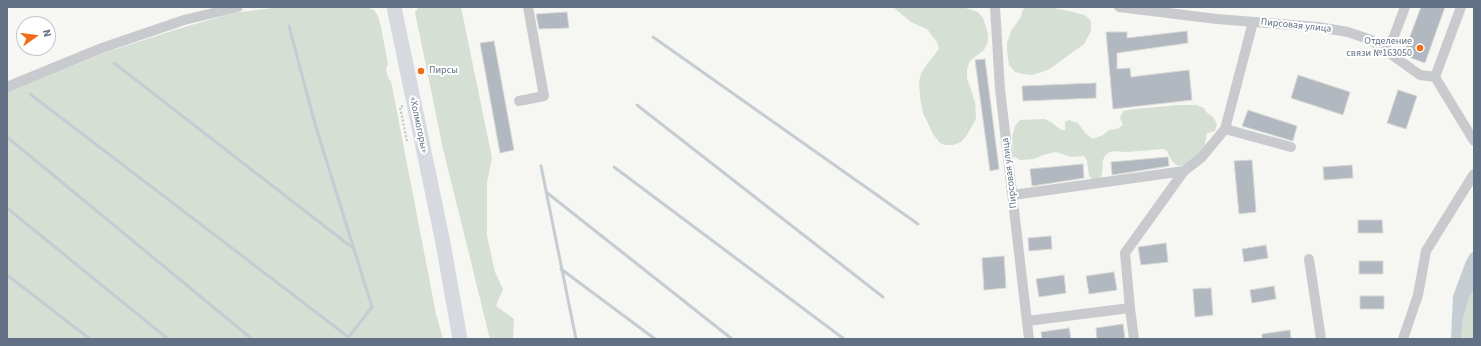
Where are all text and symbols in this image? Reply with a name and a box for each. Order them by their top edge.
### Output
north arrow [16,16,56,56]
street label: Пирсовая улица [1260,16,1332,36]
text: N [39,28,55,39]
place label: Отделение связи №163050 [1346,36,1412,60]
marker: Отделение связи №163050 [1415,43,1425,53]
place label: Пирсы [429,65,458,77]
marker: Пирсы [416,66,426,76]
street label: «Холмогоры» [406,96,430,154]
street label: Пирсовая улица [1000,137,1020,209]

